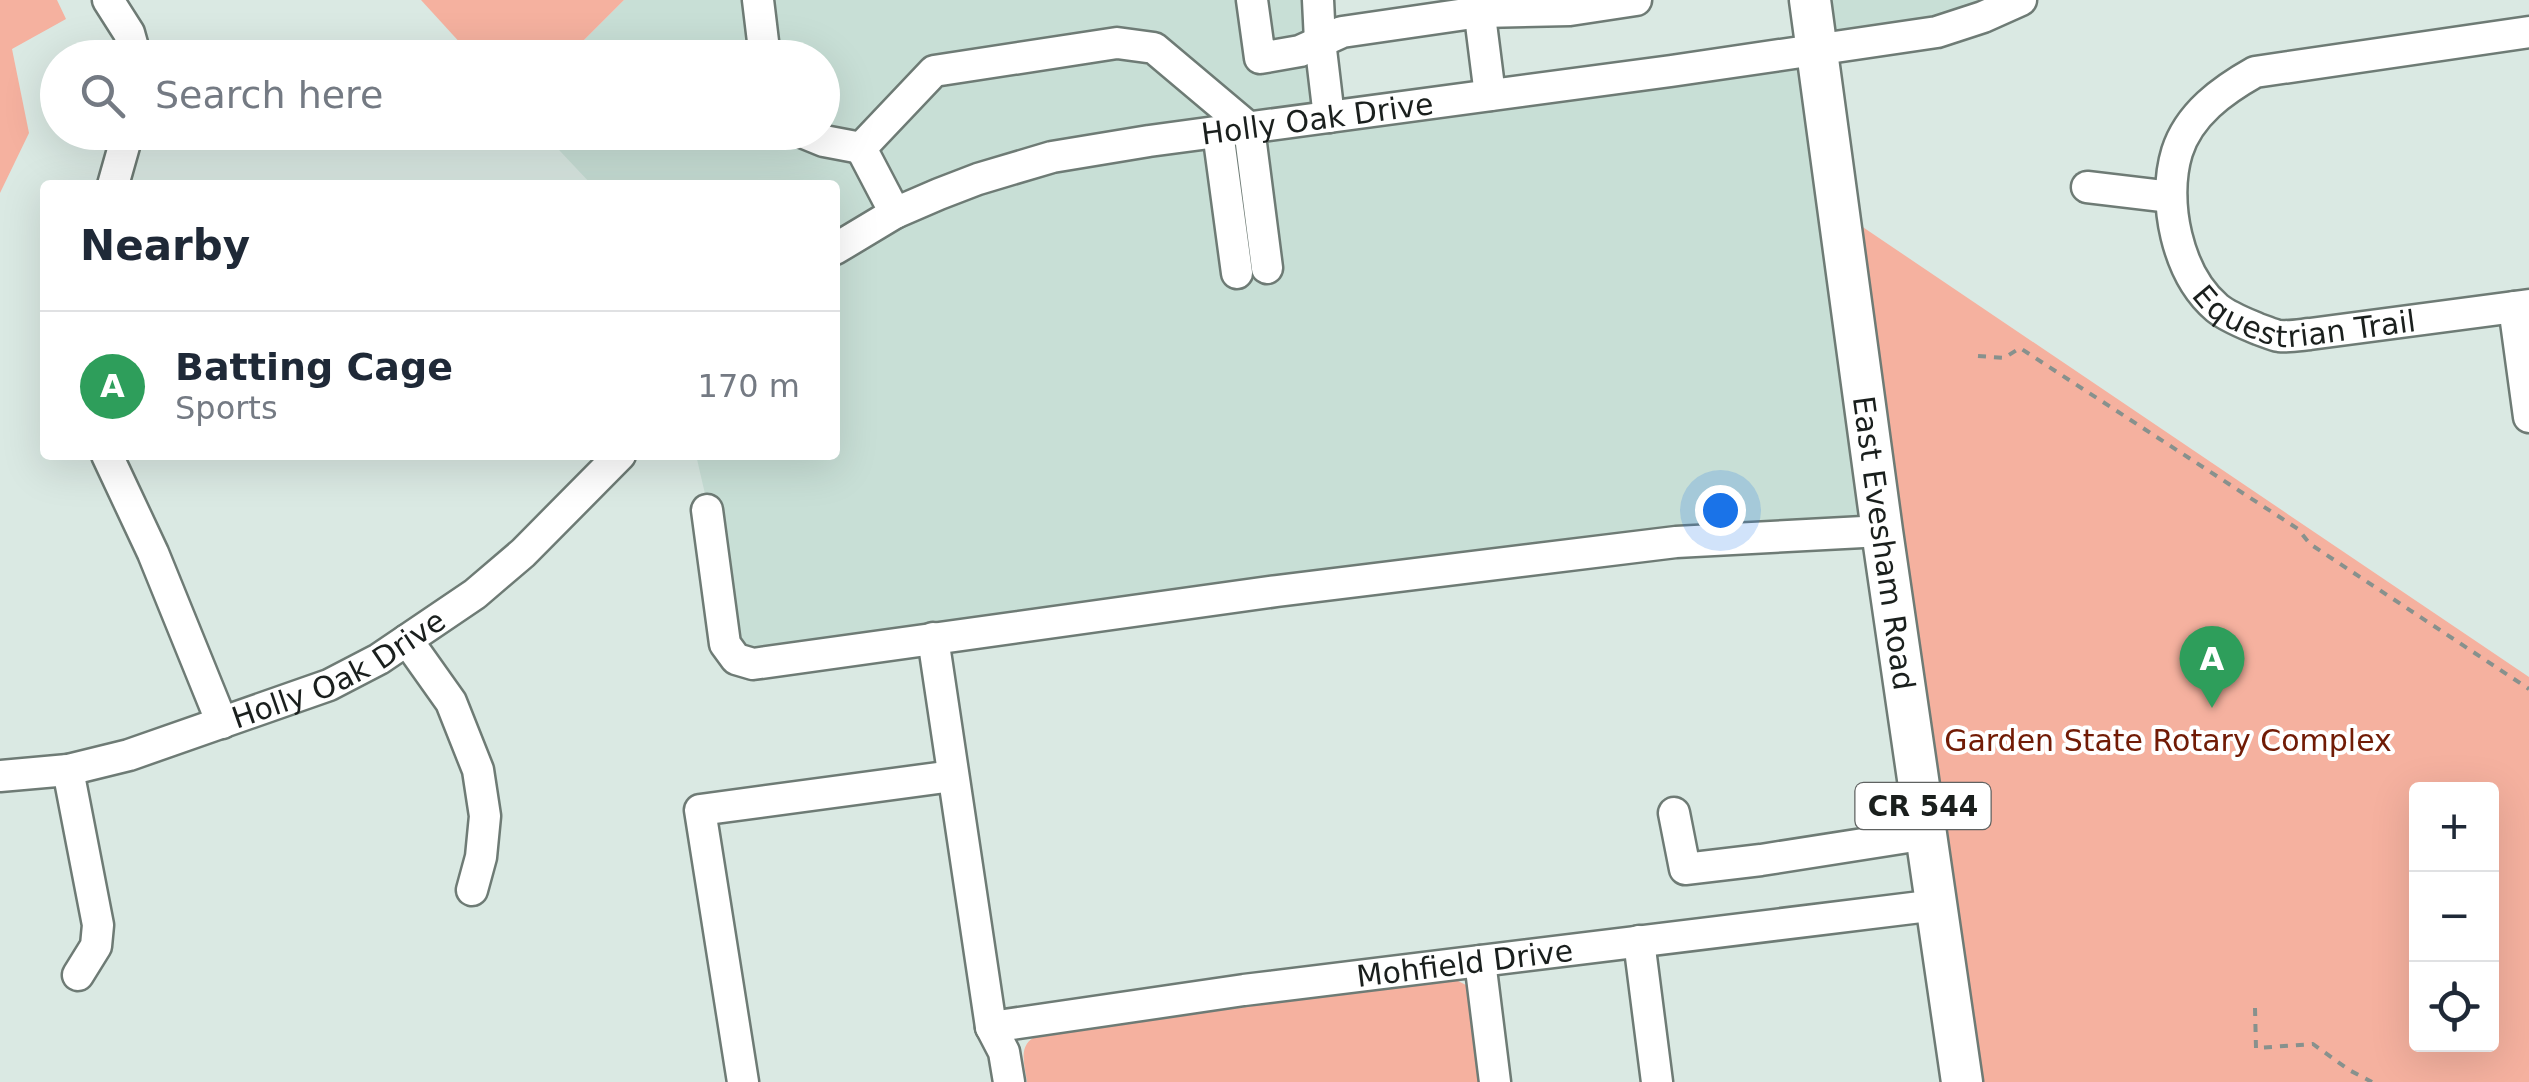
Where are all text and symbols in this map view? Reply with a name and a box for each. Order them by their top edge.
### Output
search box [40,40,840,150]
icon: search [75,68,130,123]
text: Search here [155,73,383,117]
street label: Holly Oak Drive [1199,86,1436,151]
text: Nearby [80,221,250,270]
street label: Equestrian Trail [2186,278,2418,354]
text: Batting Cage [175,345,453,389]
text: A [100,367,125,405]
text: 170 m [698,367,800,405]
text: Sports [175,389,278,427]
street label: East Evesham Road [1846,394,1922,692]
your location [1695,485,1746,536]
street label: Holly Oak Drive [227,602,451,735]
pin: A [2180,626,2244,708]
park label: Garden State Rotary Complex [1944,723,2392,758]
map controls [2409,782,2499,1052]
button: + [2409,782,2499,872]
road number: CR 544 [1856,783,1990,829]
button: − [2409,872,2499,962]
street label: Mohfield Drive [1355,932,1575,994]
button: locate [2409,962,2499,1052]

